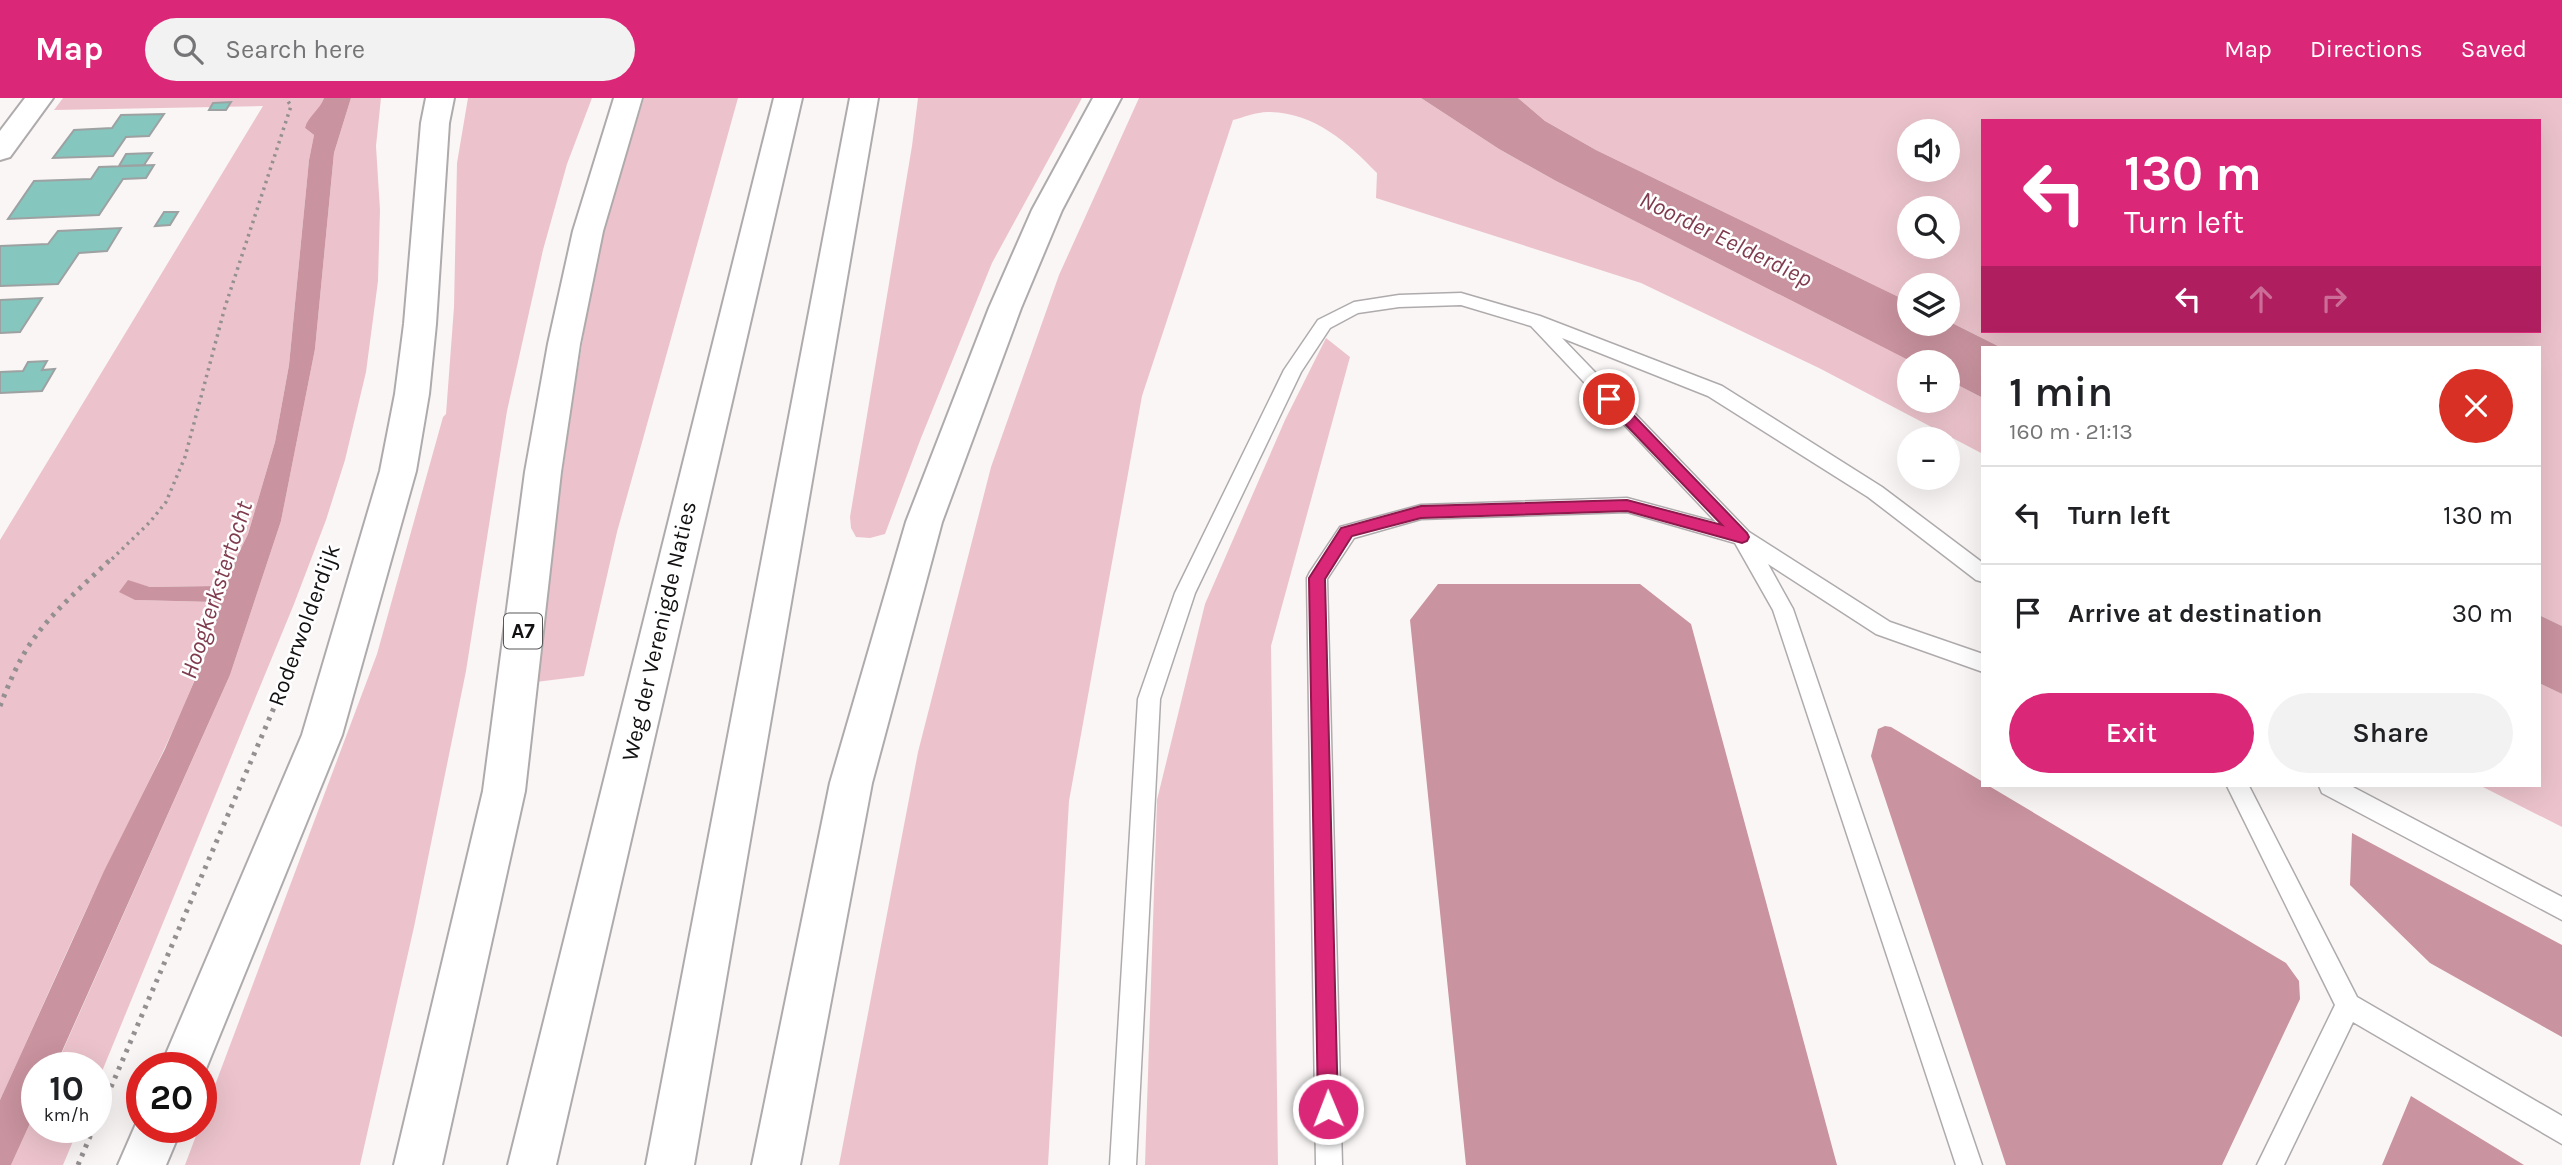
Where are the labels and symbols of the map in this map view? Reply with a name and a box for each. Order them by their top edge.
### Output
water label: Noorder Eelderdiep [1635,185,1817,293]
pin [1579,369,1639,429]
water label: Hoogkerkstertocht [174,497,258,682]
street label: Weg der Verenigde Naties [616,498,702,764]
street label: Roderwolderdijk [262,540,346,710]
road number: A7 [504,614,542,648]
speed limit sign: 20 [126,1052,217,1143]
position arrow [1291,1072,1365,1146]

